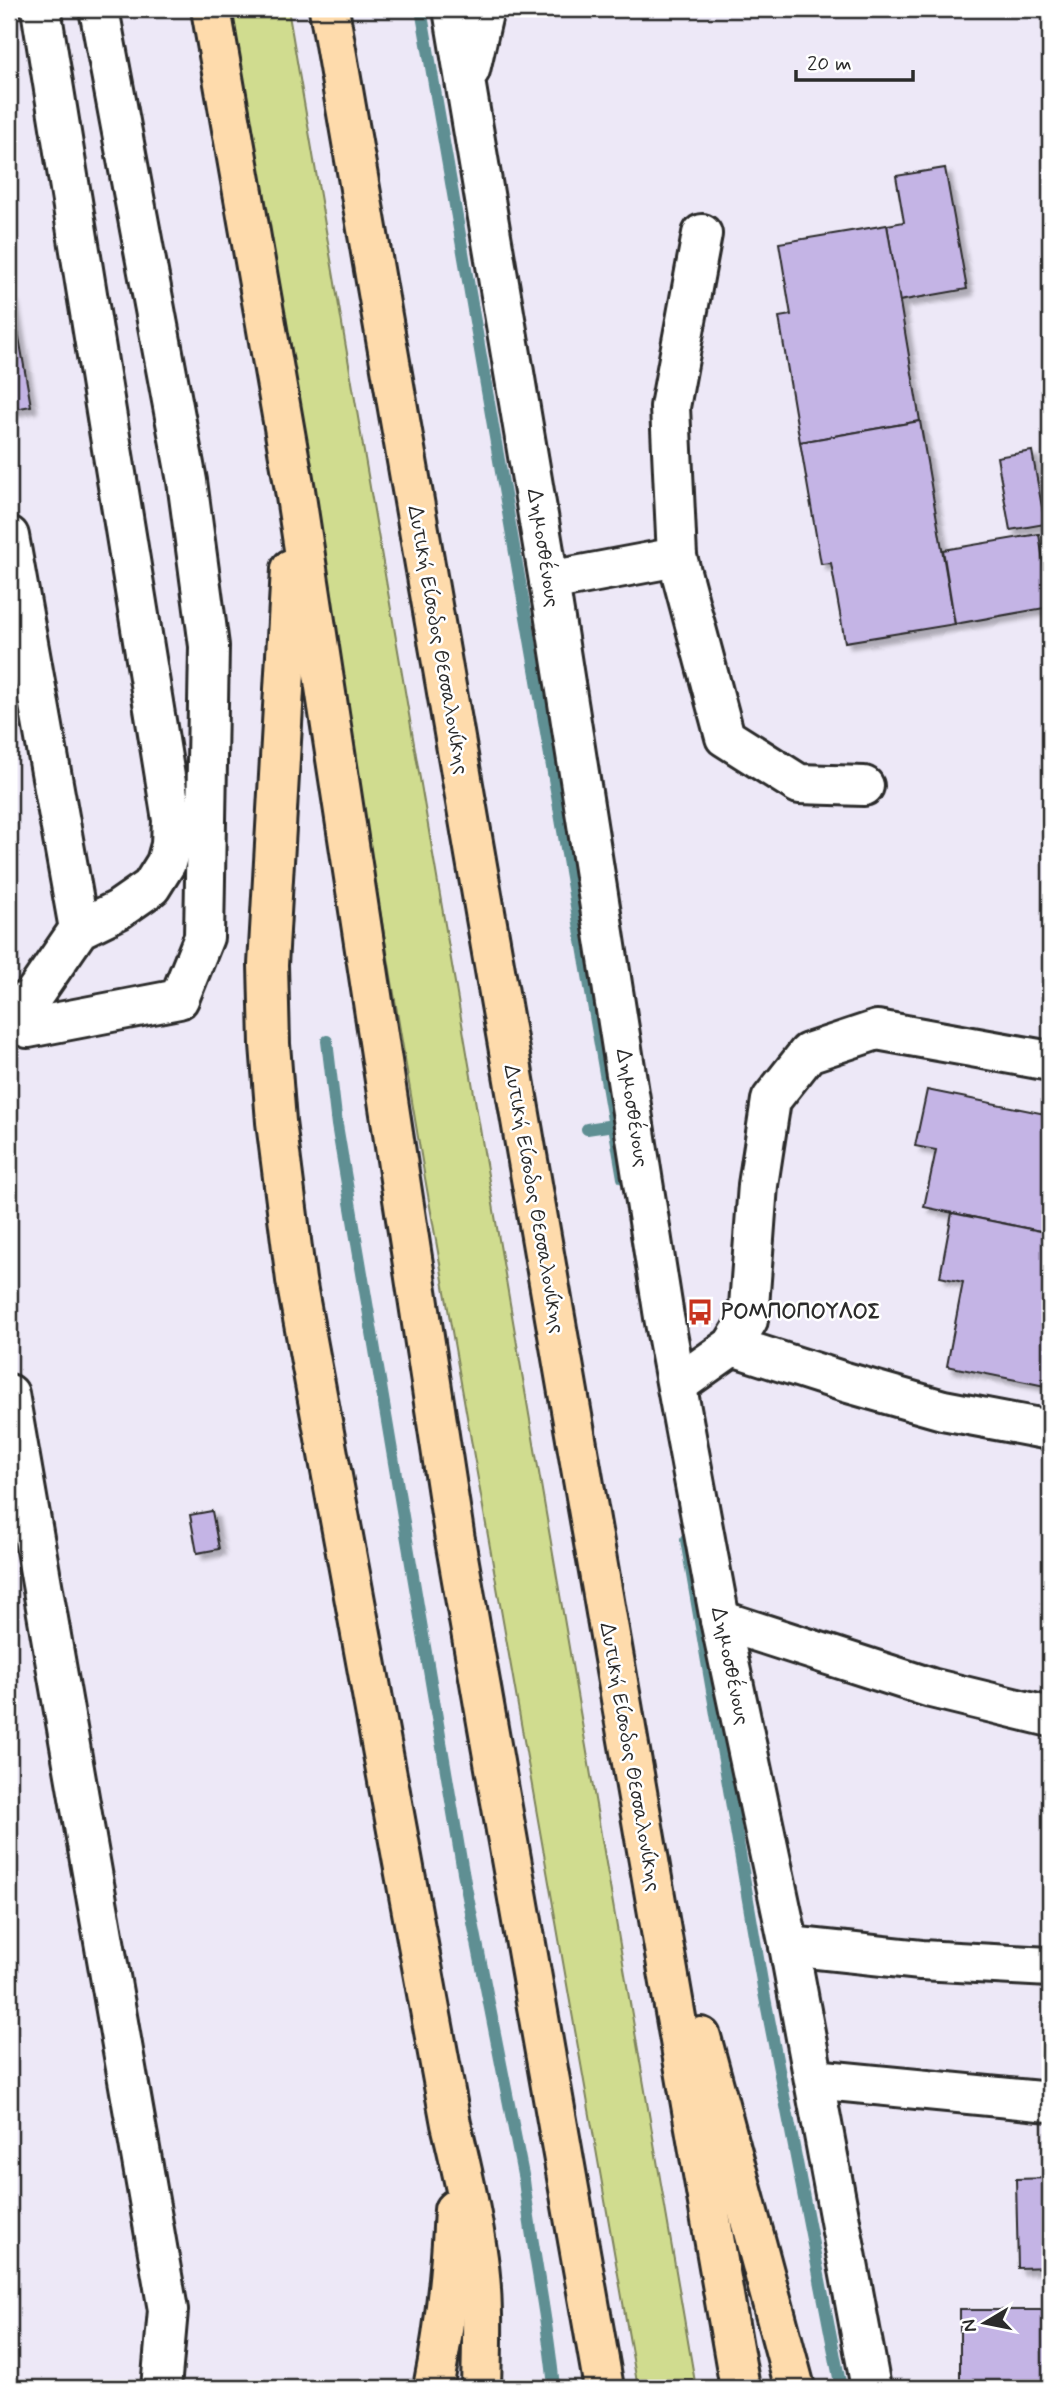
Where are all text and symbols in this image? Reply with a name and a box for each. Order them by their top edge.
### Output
scale bar [796,38,914,82]
text: 20 m [807,50,852,78]
street label: Δημοσθένους [520,486,567,609]
street label: Δυτική Είσοδος Θεσσαλονίκης [401,503,475,777]
street label: Δημοσθένους [609,1046,656,1169]
street label: Δυτική Είσοδος Θεσσαλονίκης [497,1062,571,1336]
bus stop icon: ΡΟΜΠΟΠΟΥΛΟΣ [685,1297,715,1327]
place label: ΡΟΜΠΟΠΟΥΛΟΣ [721,1298,880,1326]
street label: Δημοσθένους [704,1604,757,1728]
street label: Δυτική Είσοδος Θεσσαλονίκης [593,1620,667,1894]
north arrow [950,2288,1020,2358]
text: N [956,2317,983,2334]

